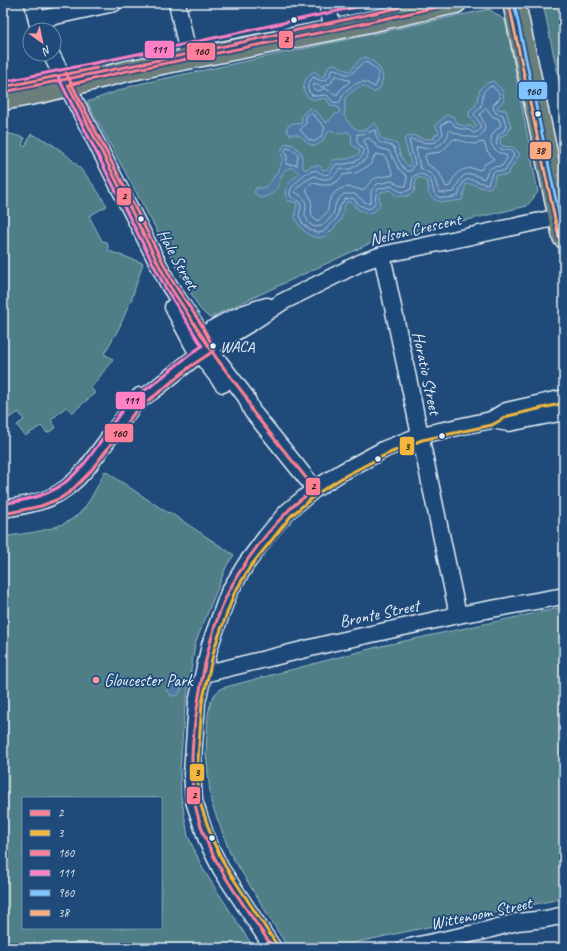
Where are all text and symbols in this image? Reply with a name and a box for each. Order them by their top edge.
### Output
unlabelled marker [289,15,299,25]
north arrow [22,22,62,62]
line badge: 2 [278,30,294,49]
text: 2 [284,32,290,46]
line badge: 111 [144,40,175,59]
text: 111 [152,42,167,56]
line badge: 160 [186,42,216,61]
text: N [39,43,54,59]
text: 160 [193,44,210,58]
line badge: 960 [518,81,548,100]
text: 960 [526,84,542,98]
unlabelled marker [533,109,543,119]
line badge: 38 [529,141,552,160]
text: 38 [535,143,547,157]
line badge: 2 [116,187,132,206]
text: 2 [122,189,128,203]
street label: Nelson Crescent [367,208,465,250]
unlabelled marker [136,214,146,224]
street label: Hale Street [152,225,204,295]
street label: Horatio Street [407,330,446,419]
place label: WACA [220,337,255,357]
marker: WACA [208,341,218,351]
line badge: 111 [115,391,146,410]
text: 111 [124,393,139,407]
line badge: 160 [104,423,134,443]
text: 160 [111,426,128,440]
unlabelled marker [437,431,447,441]
line badge: 3 [399,436,415,456]
text: 3 [405,439,411,453]
unlabelled marker [373,454,383,464]
line badge: 2 [305,477,321,496]
text: 2 [311,479,317,493]
street label: Bronte Street [337,594,423,632]
place label: Gloucester Park [104,670,194,691]
marker: Gloucester Park [91,675,101,685]
line badge: 3 [189,763,205,782]
text: 3 [195,765,201,779]
line badge: 2 [186,786,201,805]
text: 2 [192,788,198,802]
legend [22,797,162,929]
text: 2 [58,805,65,821]
text: 3 [58,825,65,841]
unlabelled marker [207,833,217,843]
text: 160 [58,845,76,861]
text: 111 [58,865,75,881]
text: 960 [58,885,76,901]
street label: Wittenoom Street [429,892,536,934]
text: 38 [58,905,70,921]

